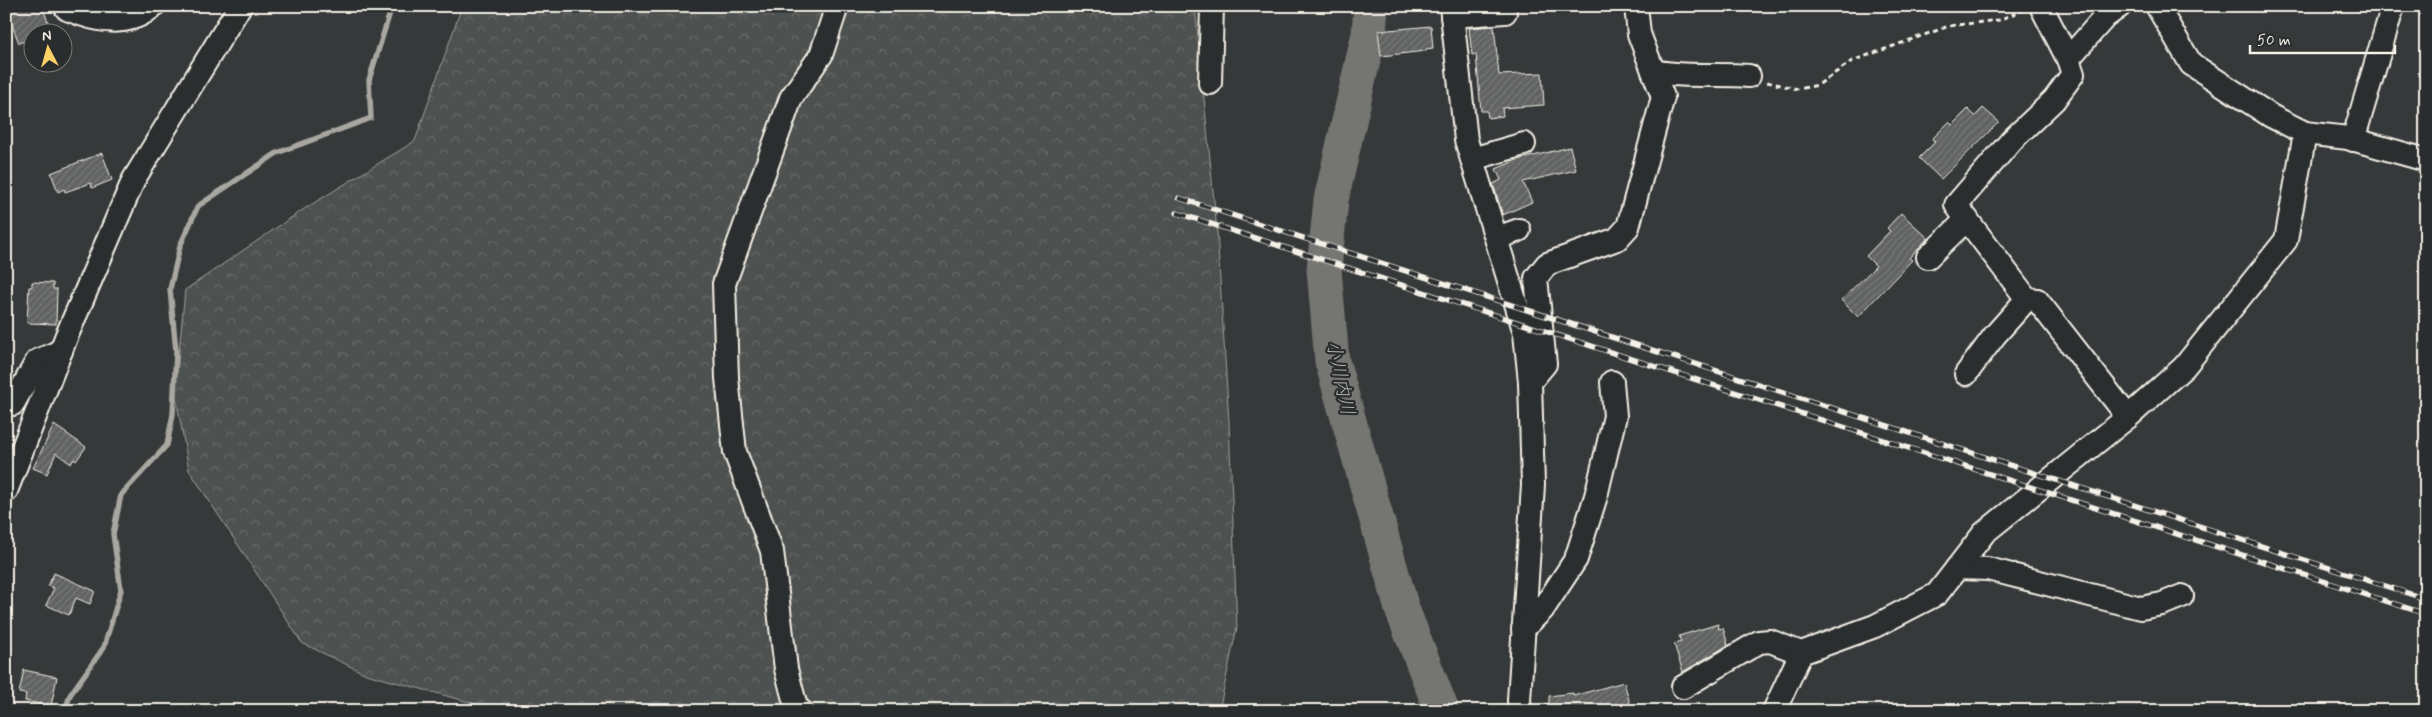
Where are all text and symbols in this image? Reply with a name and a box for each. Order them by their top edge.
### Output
north arrow [22,22,72,72]
scale bar [2250,22,2394,54]
text: N [41,27,52,46]
text: 50 m [2257,31,2291,51]
water label: 小川内川 [1320,338,1360,418]

